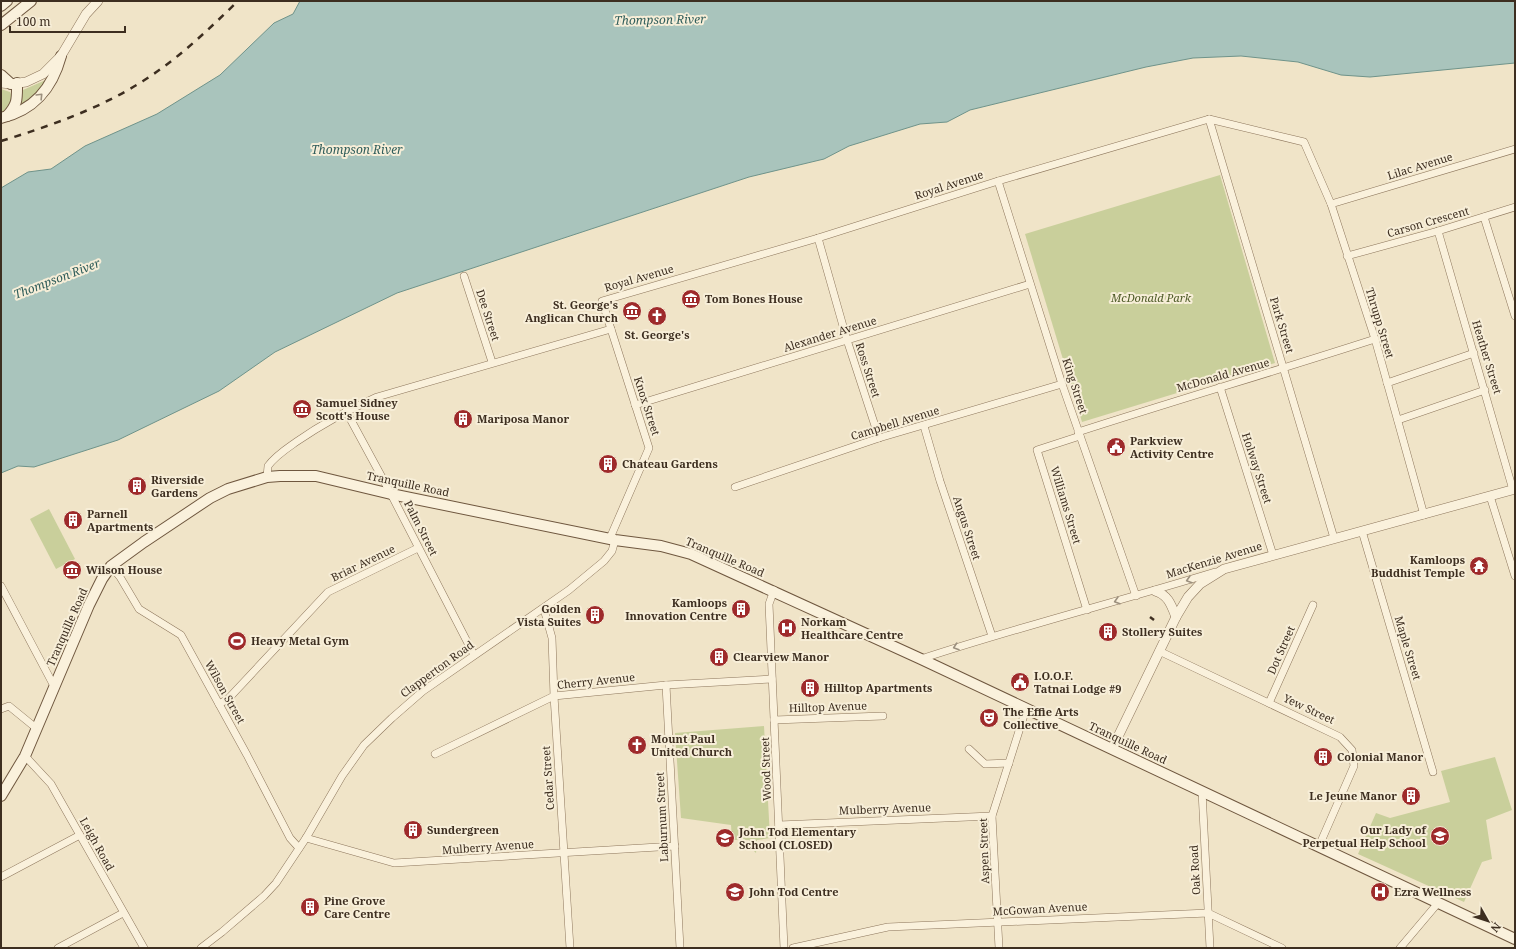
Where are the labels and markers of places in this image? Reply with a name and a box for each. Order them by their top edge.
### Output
museum icon: Tom Bones House [680,288,702,310]
place label: Tom Bones House [705,291,803,306]
place label: St. George's Anglican Church [525,297,619,325]
museum icon: St. George's Anglican Church [621,300,643,322]
church icon: St. George's [646,305,668,327]
place label: St. George's [624,327,690,342]
place label: Samuel Sidney Scott's House [316,395,398,423]
museum icon: Samuel Sidney Scott's House [291,398,313,420]
building icon: Mariposa Manor [452,408,474,430]
place label: Mariposa Manor [477,411,569,426]
place label: Parkview Activity Centre [1130,433,1214,461]
public building icon: Parkview Activity Centre [1105,436,1127,458]
building icon: Chateau Gardens [597,453,619,475]
place label: Chateau Gardens [622,456,718,471]
place label: Riverside Gardens [151,472,204,500]
building icon: Riverside Gardens [126,475,148,497]
place label: Parnell Apartments [87,506,153,534]
building icon: Parnell Apartments [62,509,84,531]
place label: Kamloops Buddhist Temple [1371,552,1465,580]
temple icon: Kamloops Buddhist Temple [1468,555,1490,577]
museum icon: Wilson House [61,559,83,581]
place label: Wilson House [86,562,162,577]
place label: Kamloops Innovation Centre [625,595,727,623]
building icon: Kamloops Innovation Centre [730,598,752,620]
place label: Golden Vista Suites [517,601,582,629]
building icon: Golden Vista Suites [584,604,606,626]
place label: Norkam Healthcare Centre [801,614,903,642]
hospital icon: Norkam Healthcare Centre [776,617,798,639]
building icon: Stollery Suites [1097,621,1119,643]
place label: Stollery Suites [1122,624,1202,639]
sports icon: Heavy Metal Gym [226,630,248,652]
place label: Heavy Metal Gym [251,633,349,648]
building icon: Clearview Manor [708,646,730,668]
place label: Clearview Manor [733,649,829,664]
place label: I.O.O.F. Tatnai Lodge #9 [1034,668,1121,696]
public building icon: I.O.O.F. Tatnai Lodge #9 [1009,671,1031,693]
building icon: Hilltop Apartments [799,677,821,699]
place label: Hilltop Apartments [824,680,932,695]
place label: The Effie Arts Collective [1003,704,1079,732]
theatre icon: The Effie Arts Collective [978,707,1000,729]
place label: Mount Paul United Church [651,731,733,759]
church icon: Mount Paul United Church [626,734,648,756]
building icon: Colonial Manor [1312,746,1334,768]
place label: Colonial Manor [1337,749,1423,764]
building icon: Le Jeune Manor [1400,785,1422,807]
place label: Le Jeune Manor [1309,788,1397,803]
building icon: Sundergreen [402,819,424,841]
place label: Sundergreen [427,822,500,837]
place label: Our Lady of Perpetual Help School [1302,822,1428,850]
place label: John Tod Elementary School (CLOSED) [738,824,857,852]
school or university icon: Our Lady of Perpetual Help School [1429,825,1451,847]
school or university icon: John Tod Elementary School (CLOSED) [714,827,736,849]
school or university icon: John Tod Centre [724,881,746,903]
hospital icon: Ezra Wellness [1369,881,1391,903]
place label: John Tod Centre [748,884,839,899]
place label: Ezra Wellness [1394,884,1471,899]
place label: Pine Grove Care Centre [324,893,390,921]
building icon: Pine Grove Care Centre [299,896,321,918]

